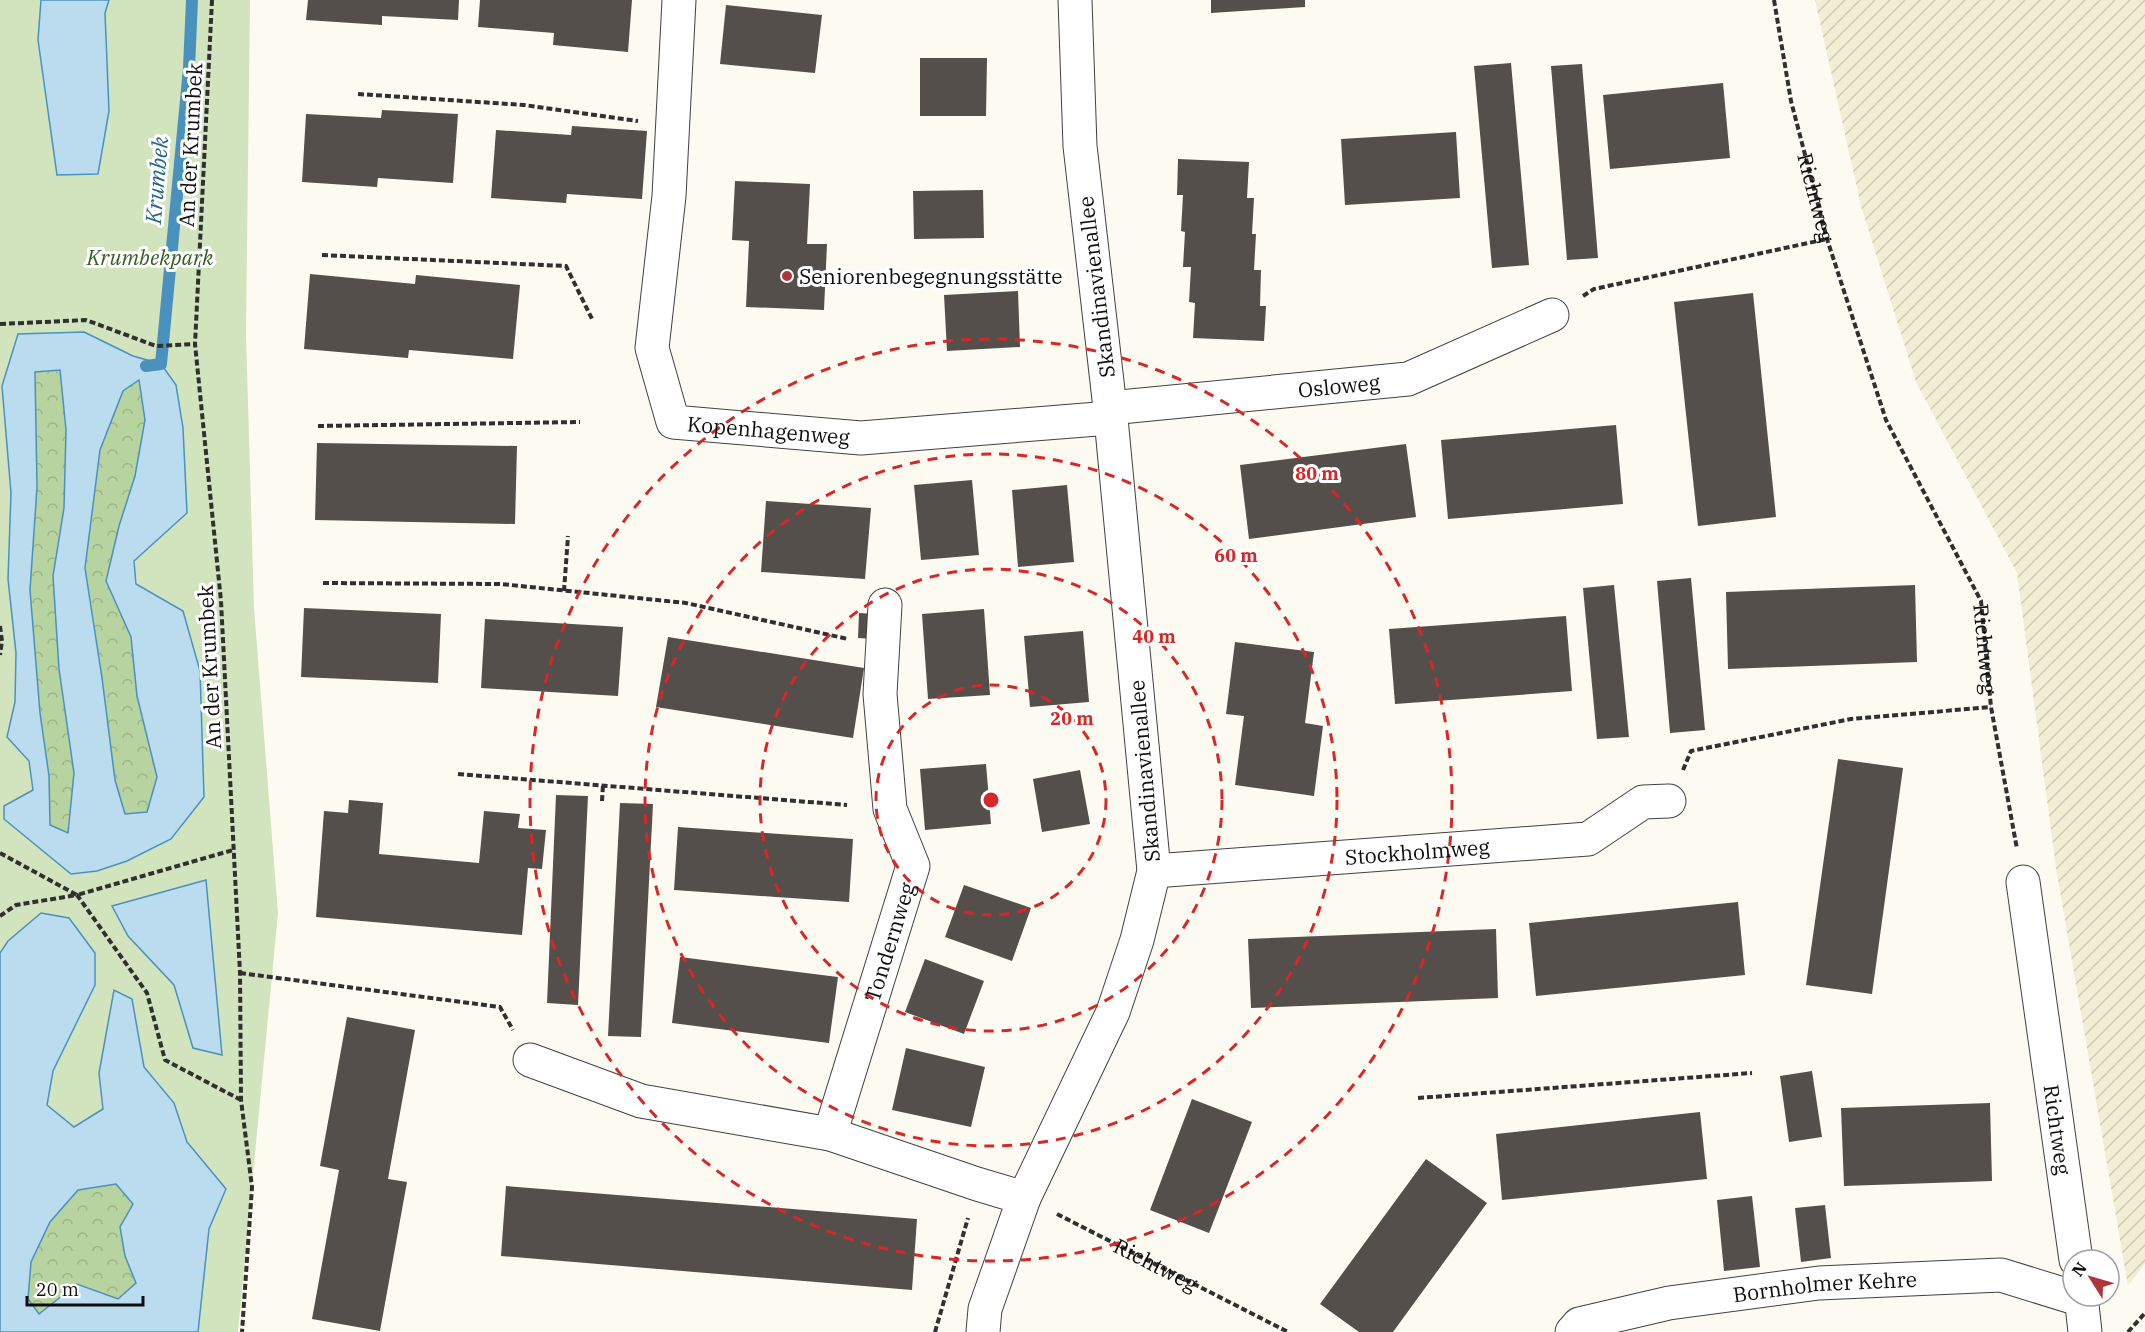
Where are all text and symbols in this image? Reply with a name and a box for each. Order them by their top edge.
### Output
street label: An der Krumbek [172,61,208,228]
water label: Krumbek [138,135,174,226]
street label: Richtweg [1791,150,1841,245]
street label: Skandinavienallee [1071,195,1121,379]
park label: Krumbekpark [86,243,214,271]
place label: Seniorenbegegnungsstätte [799,262,1063,290]
marker: Seniorenbegegnungsstätte [780,269,794,283]
street label: Osloweg [1297,368,1382,404]
street label: Kopenhagenweg [686,409,852,451]
text: 80 m [1295,462,1339,485]
text: 60 m [1214,544,1258,567]
street label: An der Krumbek [191,583,227,750]
street label: Richtweg [1967,602,2004,696]
text: 40 m [1132,625,1176,648]
street label: Skandinavienallee [1122,679,1166,863]
text: 20 m [1050,707,1094,730]
centre of rings [981,790,1001,810]
street label: Stockholmweg [1344,832,1491,871]
street label: Tondernweg [858,878,921,1005]
street label: Richtweg [2038,1083,2078,1177]
street label: Richtweg [1109,1231,1203,1298]
north arrow [2061,1248,2121,1308]
text: N [2067,1258,2091,1280]
street label: Bornholmer Kehre [1731,1265,1917,1308]
scale bar [27,1269,142,1307]
text: 20 m [36,1278,79,1301]

